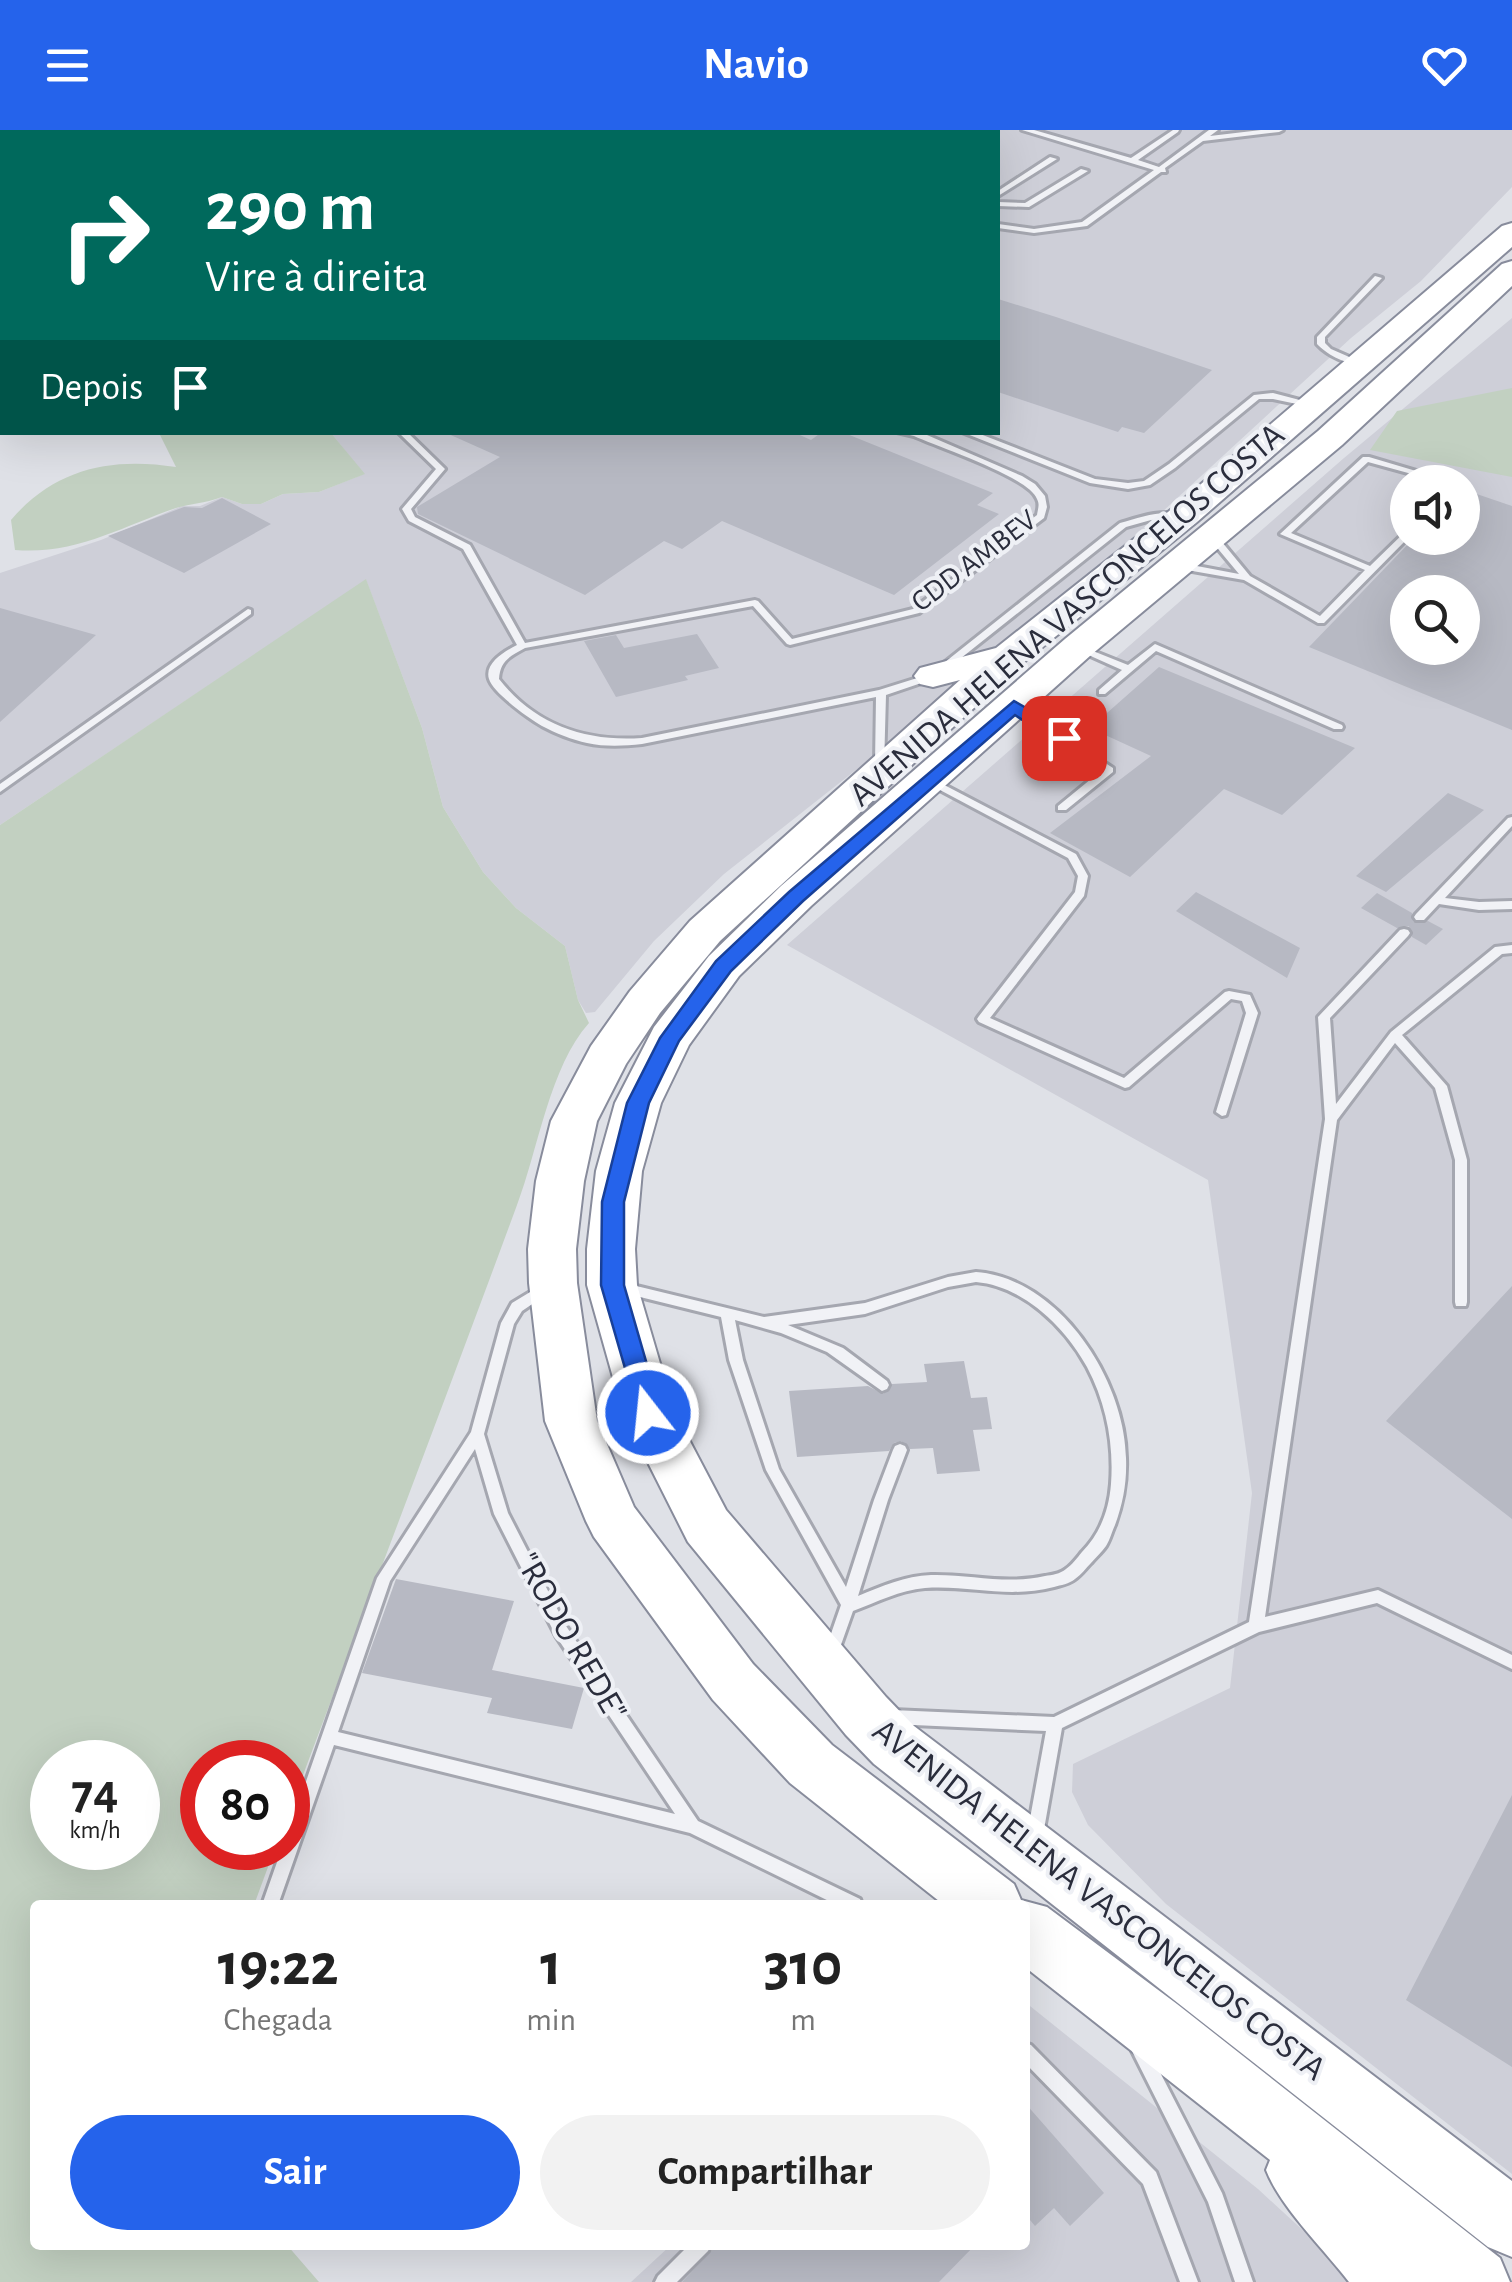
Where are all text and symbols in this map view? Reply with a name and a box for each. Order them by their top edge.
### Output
icon: menu [40,38,95,93]
icon: heart [1417,38,1472,93]
text: Navio [703,42,809,87]
icon: right [40,170,170,300]
text: 290 m [205,173,375,243]
text: Vire à direita [205,255,428,300]
icon: arrive [163,360,218,415]
text: Depois [40,369,143,407]
street label: AVENIDA HELENA VASCONCELOS COSTA [843,417,1291,813]
map controls [1390,465,1480,665]
button: sound [1390,465,1480,555]
street label: CDD AMBEV [906,504,1042,617]
button: search [1390,575,1480,665]
pin [1022,696,1107,781]
icon: arrive [1037,711,1092,766]
position arrow [596,1361,700,1465]
street label: "RODO REDE" [509,1547,633,1727]
street label: AVENIDA HELENA VASCONCELOS COSTA [866,1713,1332,2087]
speed limit sign: 80 [180,1740,310,1870]
text: 74 [72,1768,118,1818]
text: km/h [69,1818,121,1843]
text: 19:22 [218,1936,338,1996]
text: 1 [540,1936,562,1996]
text: 310 [764,1936,842,1996]
text: Chegada [224,2004,333,2036]
text: min [526,2004,576,2036]
text: m [790,2004,816,2036]
button: Sair [70,2115,520,2230]
button: Compartilhar [540,2115,990,2230]

